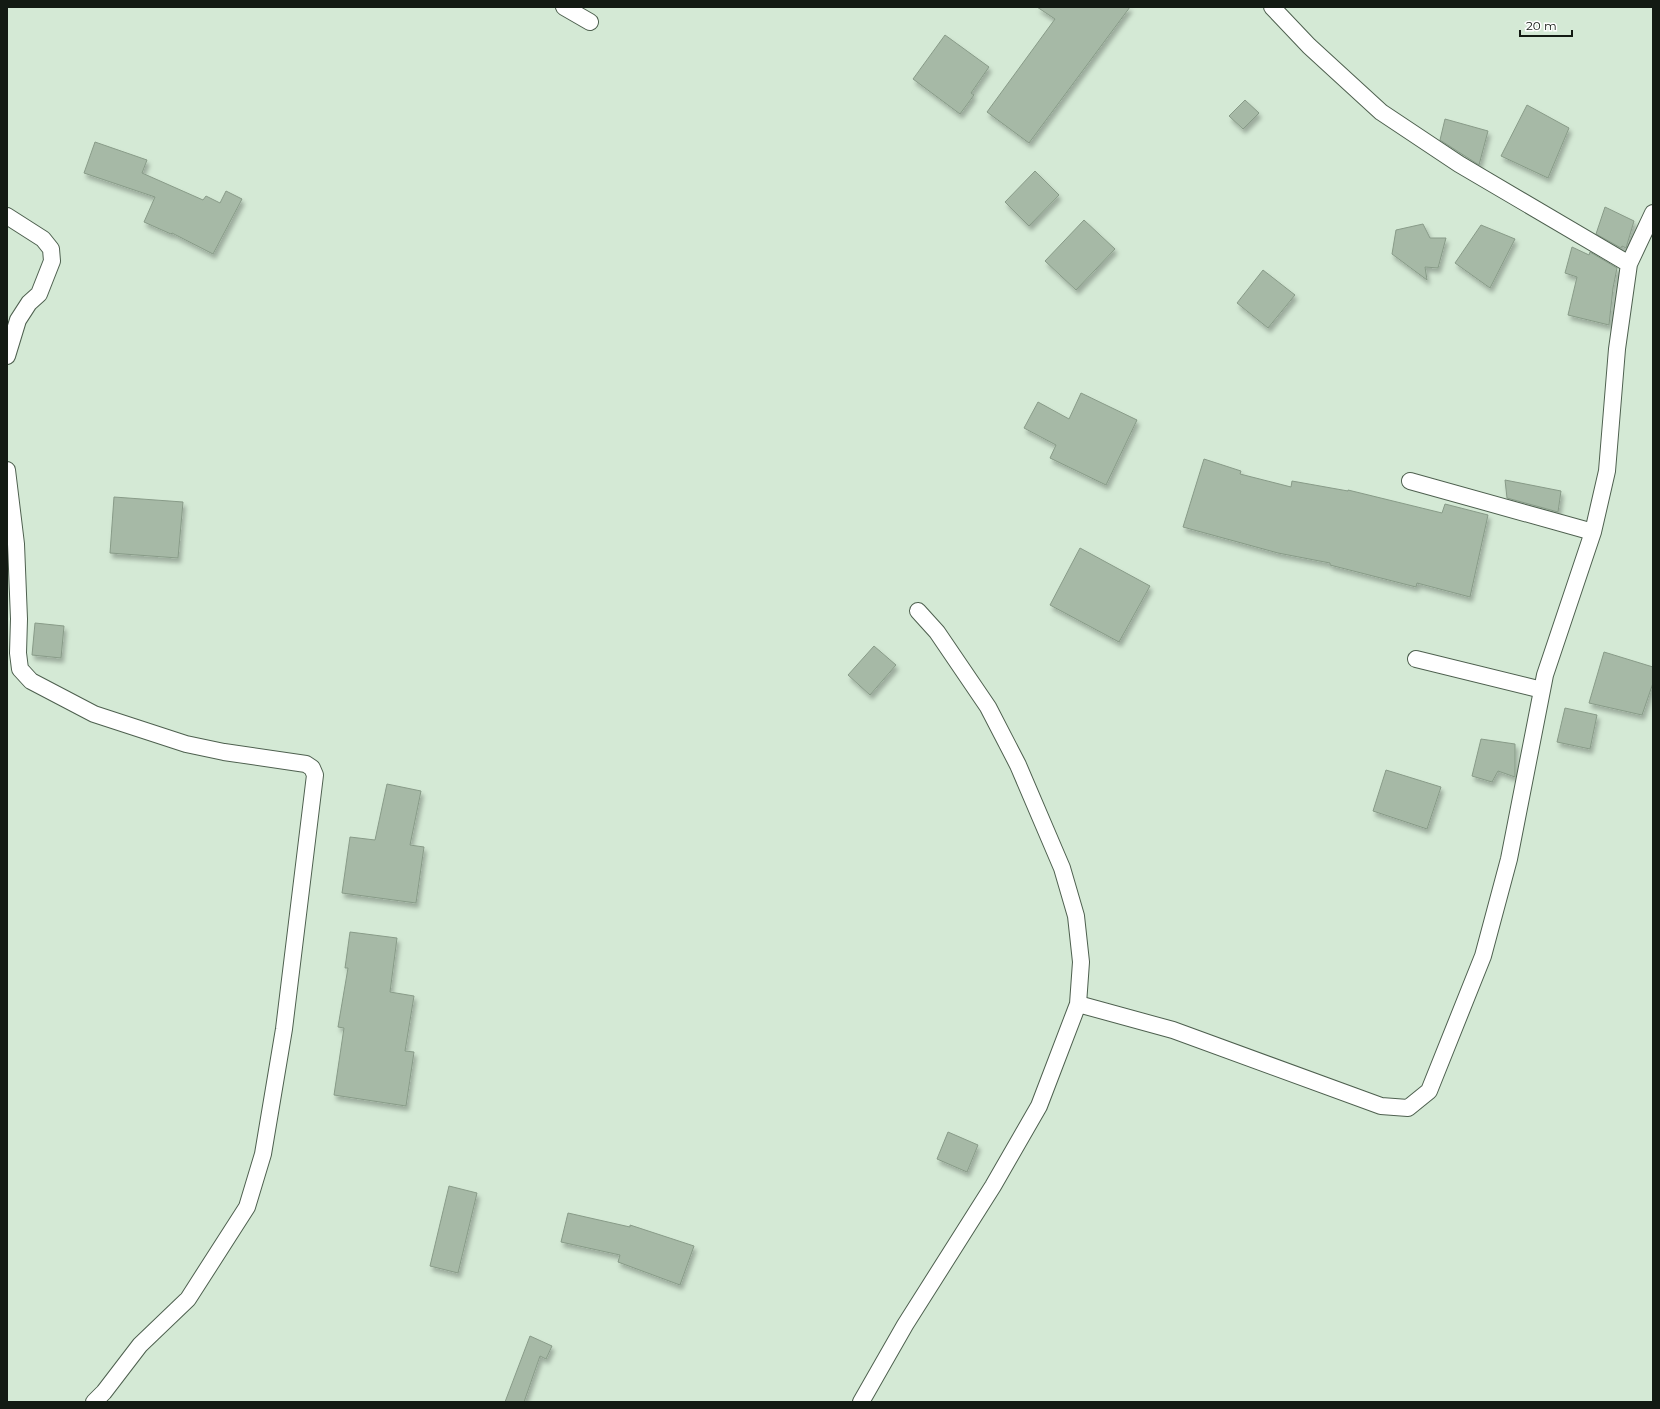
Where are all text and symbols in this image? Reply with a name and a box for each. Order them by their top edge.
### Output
scale bar [1520,12,1572,38]
text: 20 m [1526,18,1557,33]

